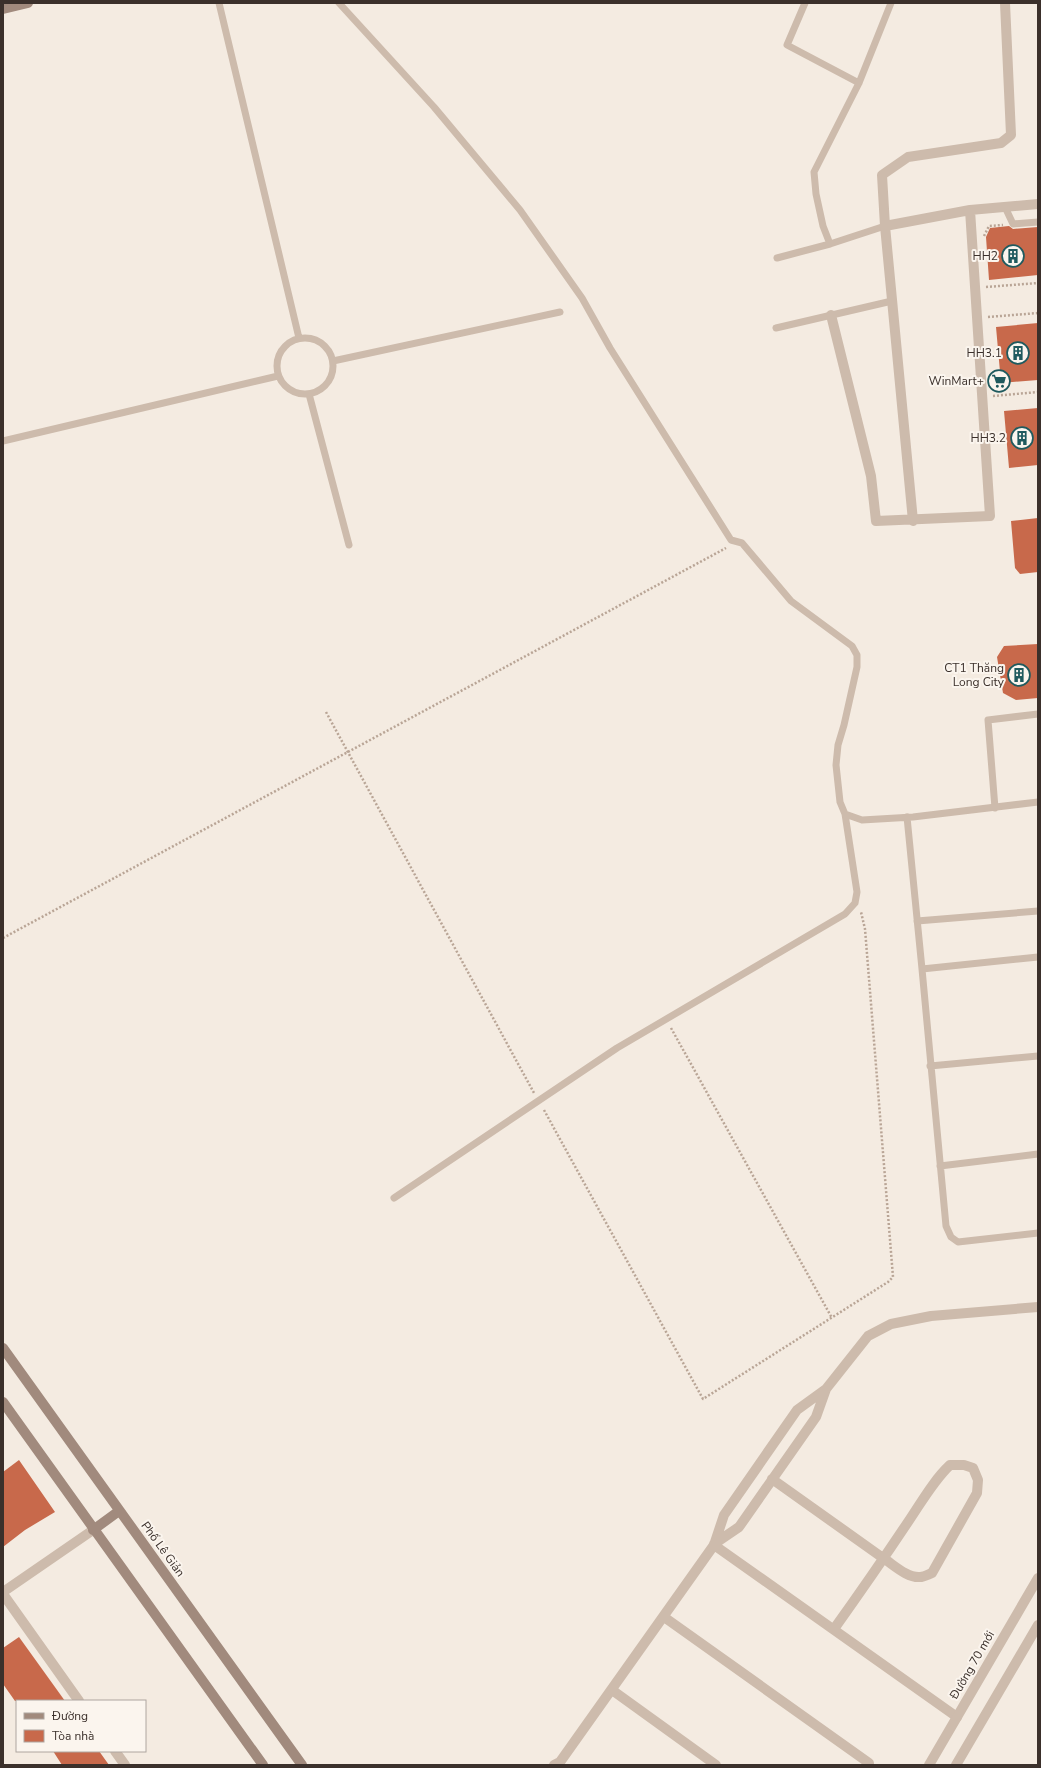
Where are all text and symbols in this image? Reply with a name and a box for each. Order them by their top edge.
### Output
building icon: HH2 [1000,243,1026,269]
place label: HH2 [973,248,998,264]
building icon: HH3.1 [1005,340,1031,366]
place label: HH3.1 [967,345,1002,361]
supermarket icon: WinMart+ [986,368,1012,394]
place label: WinMart+ [929,373,984,389]
building icon: HH3.2 [1009,425,1035,451]
place label: HH3.2 [971,430,1006,446]
place label: CT1 Thăng Long City [944,660,1005,690]
building icon: CT1 Thăng Long City [1006,662,1032,688]
street label: Phố Lê Giản [137,1518,189,1580]
street label: Đường 70 mới [945,1628,998,1703]
legend [16,1700,146,1752]
text: Đường [51,1708,88,1724]
text: Tòa nhà [52,1728,94,1744]

